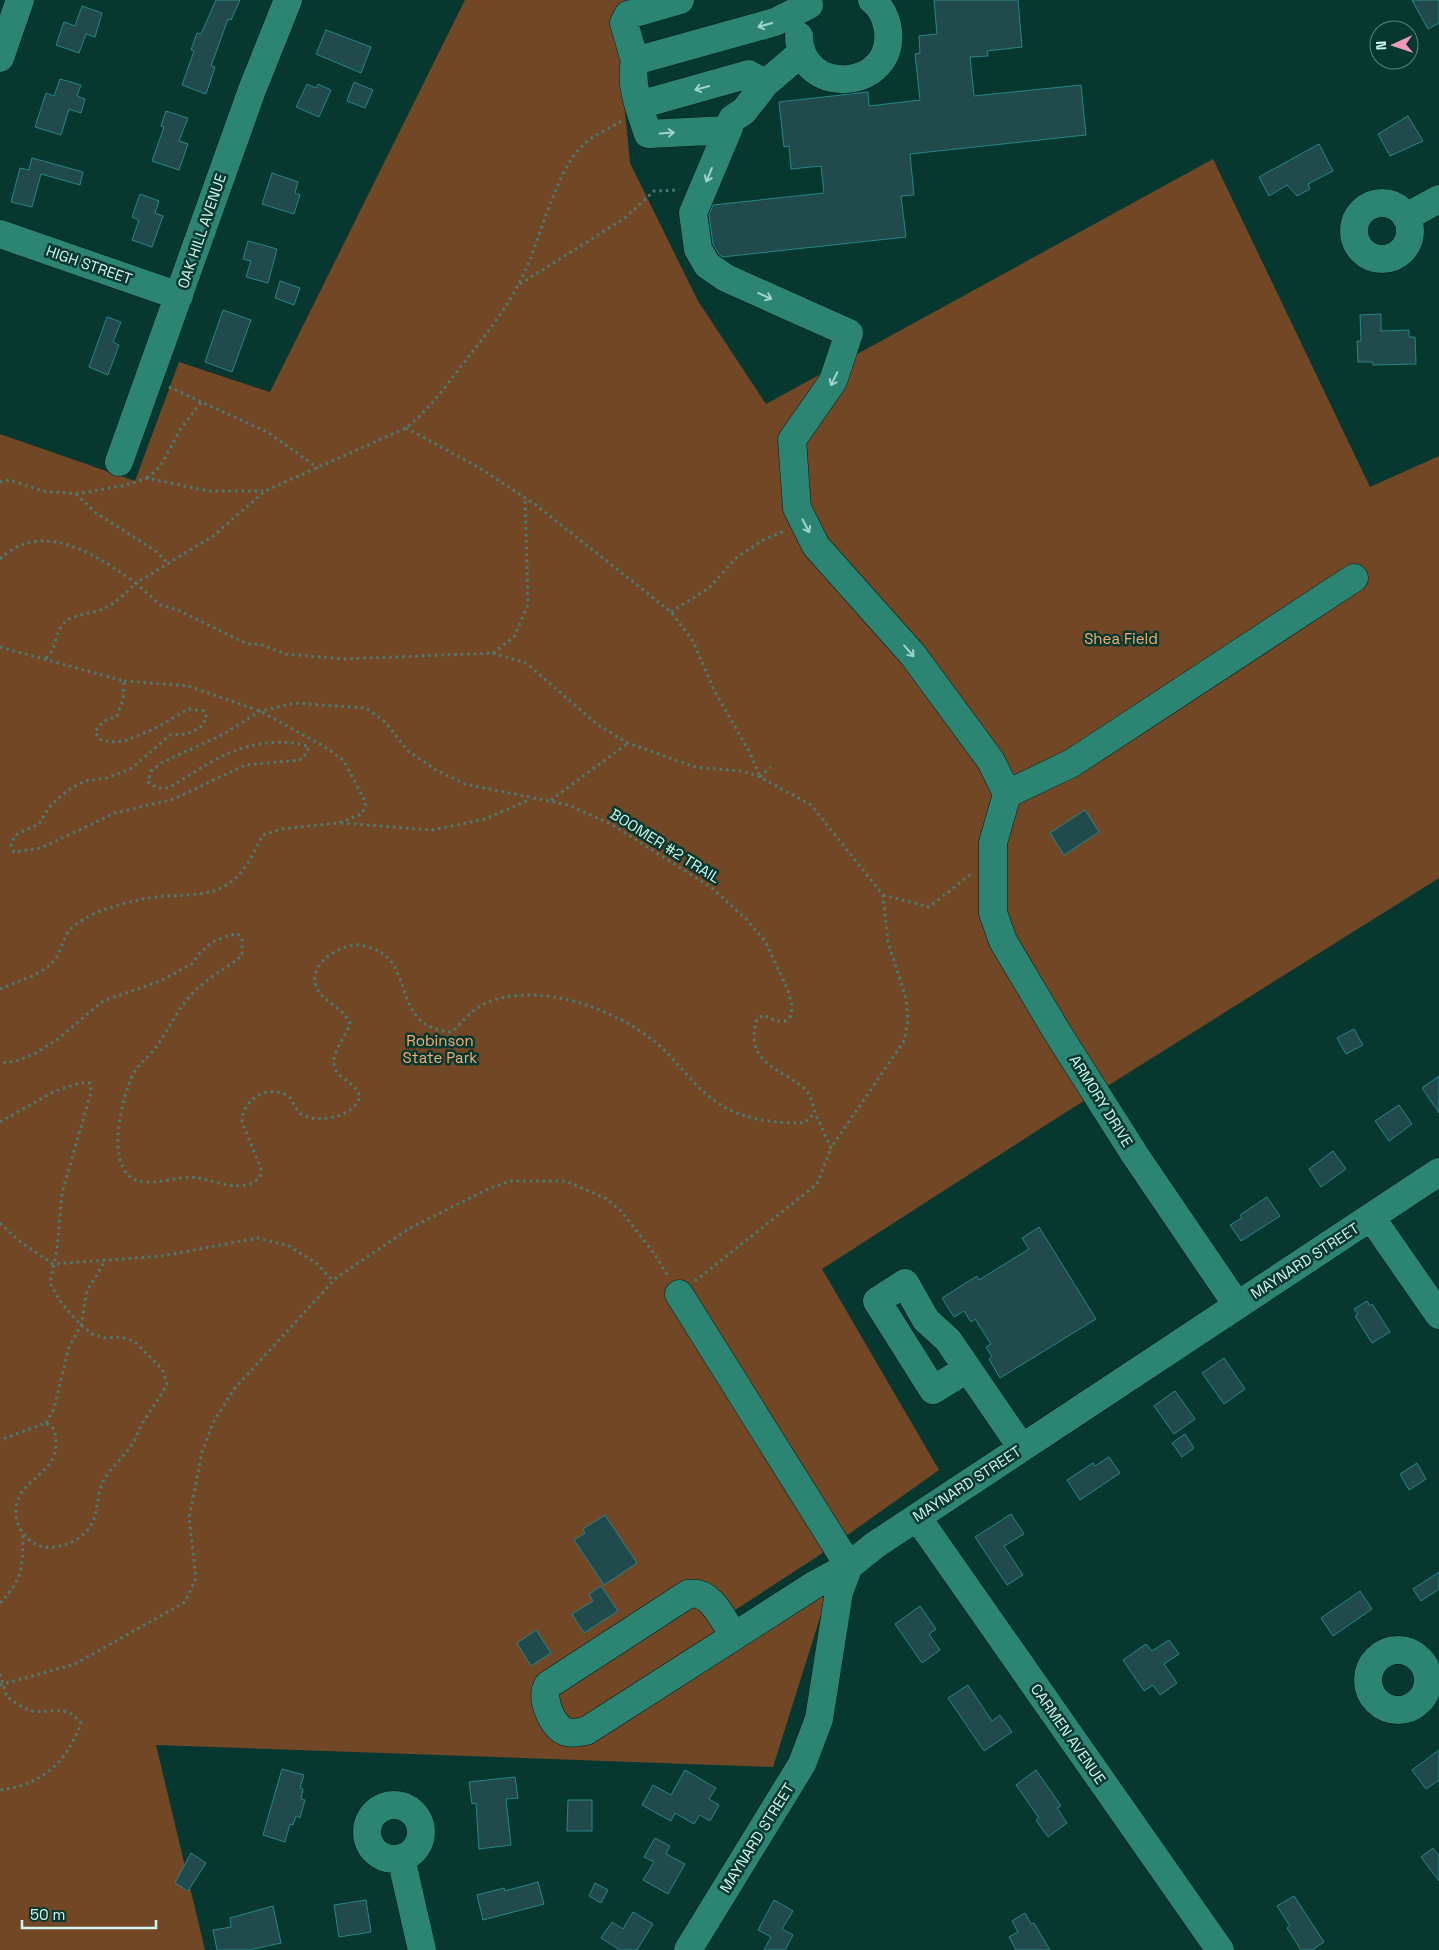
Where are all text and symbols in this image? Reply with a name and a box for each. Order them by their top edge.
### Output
north arrow [1369,20,1419,70]
one-way arrow [757,21,773,30]
text: N [1372,41,1390,51]
one-way arrow [694,83,710,93]
one-way arrow [659,129,675,138]
one-way arrow [704,167,713,182]
street label: OAK HILL AVENUE [173,171,230,291]
street label: HIGH STREET [44,241,135,288]
one-way arrow [757,291,772,301]
one-way arrow [828,371,838,386]
one-way arrow [802,518,811,533]
park label: Shea Field [1084,629,1158,648]
one-way arrow [904,644,915,657]
street label: BOOMER #2 TRAIL [607,804,724,887]
park label: Robinson State Park [403,1031,477,1067]
street label: ARMORY DRIVE [1066,1051,1137,1150]
street label: MAYNARD STREET [1247,1218,1363,1303]
street label: MAYNARD STREET [909,1441,1025,1526]
street label: CARMEN AVENUE [1027,1680,1110,1788]
street label: MAYNARD STREET [715,1779,798,1896]
scale bar [22,1898,156,1930]
text: 50 m [30,1905,65,1924]

